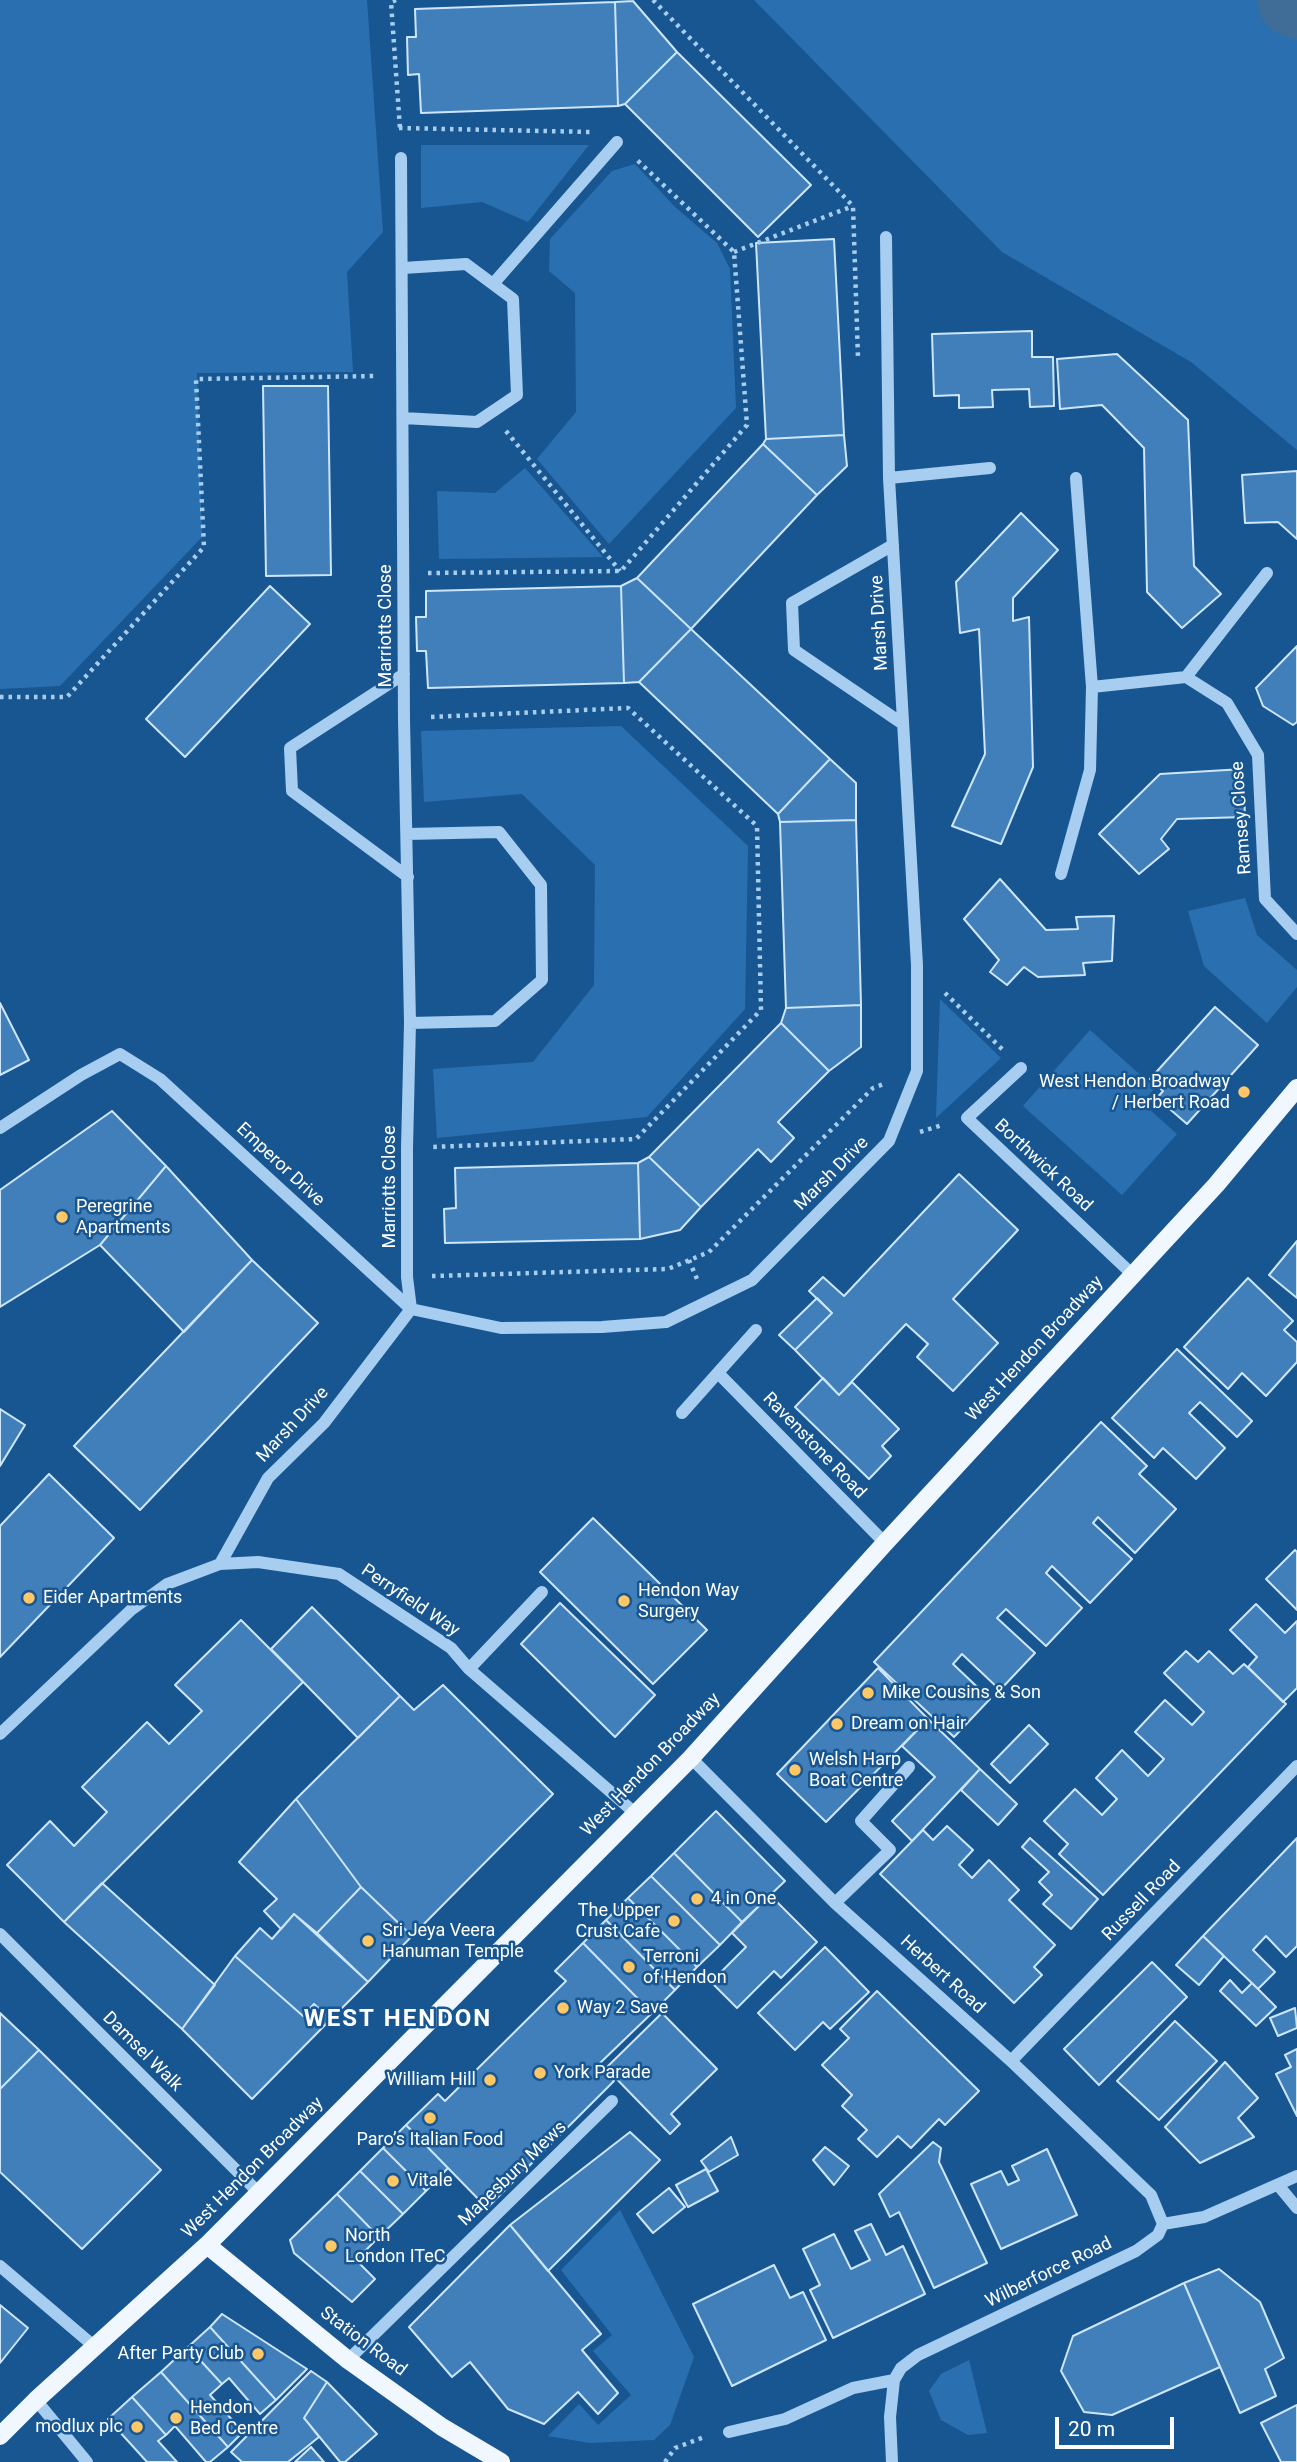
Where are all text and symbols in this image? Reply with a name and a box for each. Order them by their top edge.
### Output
street label: Marriotts Close [375,564,397,688]
street label: Marsh Drive [867,575,893,671]
street label: Ramsey Close [1227,761,1257,875]
place label: West Hendon Broadway / Herbert Road [1039,1071,1230,1114]
marker: West Hendon Broadway / Herbert Road [1236,1084,1252,1100]
street label: Borthwick Road [990,1115,1096,1217]
street label: Emperor Drive [231,1119,329,1211]
street label: Marriotts Close [379,1125,401,1249]
street label: Marsh Drive [791,1133,873,1215]
place label: Peregrine Apartments [76,1196,171,1238]
marker: Peregrine Apartments [54,1209,70,1225]
street label: West Hendon Broadway [962,1272,1108,1426]
street label: Marsh Drive [252,1383,334,1467]
street label: Ravenstone Road [758,1388,870,1504]
street label: Perryfield Way [357,1560,463,1642]
place label: Hendon Way Surgery [638,1580,739,1622]
place label: Eider Apartments [43,1587,182,1609]
marker: Eider Apartments [21,1590,37,1606]
marker: Hendon Way Surgery [616,1593,632,1609]
place label: Mike Cousins & Son [882,1682,1041,1704]
marker: Mike Cousins & Son [860,1685,876,1701]
street label: West Hendon Broadway [577,1689,725,1841]
place label: Dream on Hair [851,1713,966,1735]
marker: Dream on Hair [829,1716,845,1732]
place label: Welsh Harp Boat Centre [809,1749,903,1792]
marker: Welsh Harp Boat Centre [787,1762,803,1778]
street label: Russell Road [1098,1856,1186,1946]
place label: 4 in One [711,1888,776,1910]
marker: 4 in One [689,1891,705,1907]
place label: The Upper Crust Cafe [576,1900,660,1942]
marker: The Upper Crust Cafe [666,1913,682,1929]
place label: Sri Jeya Veera Hanuman Temple [382,1920,524,1962]
street label: Herbert Road [895,1931,989,2019]
marker: Sri Jeya Veera Hanuman Temple [360,1933,376,1949]
place label: Terroni of Hendon [643,1946,727,1988]
marker: Terroni of Hendon [621,1959,637,1975]
place label: Way 2 Save [577,1997,668,2019]
marker: Way 2 Save [555,2000,571,2016]
district label: WEST HENDON [305,2006,491,2034]
street label: Damsel Walk [98,2008,186,2096]
place label: York Parade [554,2062,650,2084]
marker: York Parade [532,2065,548,2081]
place label: William Hill [387,2069,476,2091]
marker: William Hill [482,2072,498,2088]
street label: West Hendon Broadway [178,2093,328,2243]
marker: Paro’s Italian Food [422,2110,438,2126]
street label: Mapesbury Mews [454,2117,572,2231]
place label: Paro’s Italian Food [357,2129,503,2151]
place label: Vitale [407,2170,452,2192]
marker: Vitale [385,2173,401,2189]
place label: North London ITeC [345,2225,445,2268]
street label: Wilberforce Road [982,2233,1116,2313]
marker: North London ITeC [323,2238,339,2254]
street label: Station Road [316,2303,410,2381]
place label: After Party Club [117,2343,244,2365]
marker: After Party Club [250,2346,266,2362]
place label: Hendon Bed Centre [190,2397,278,2440]
scale bar [1059,2402,1178,2446]
marker: Hendon Bed Centre [168,2410,184,2426]
place label: modlux plc [35,2416,123,2438]
text: 20 m [1068,2417,1115,2441]
marker: modlux plc [129,2419,145,2435]

